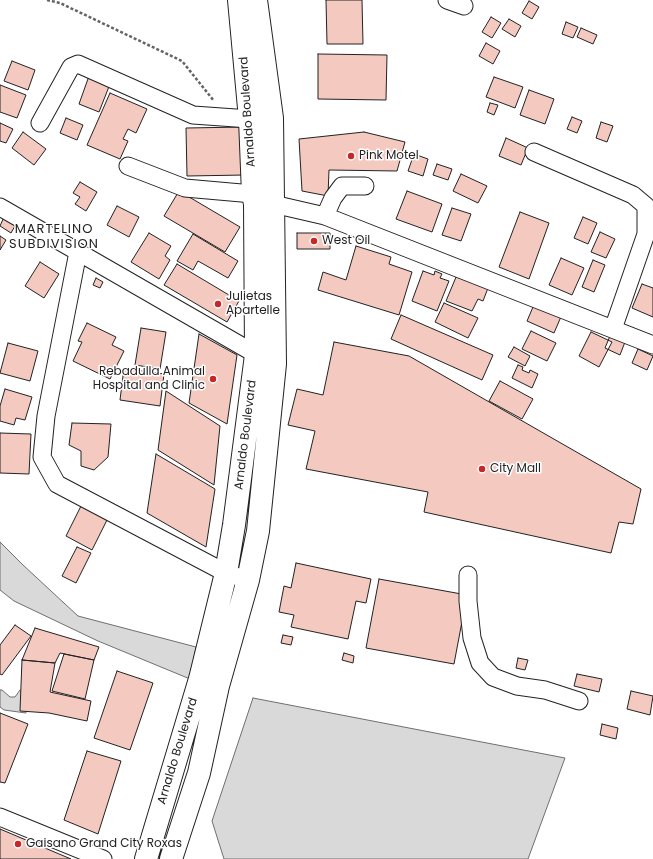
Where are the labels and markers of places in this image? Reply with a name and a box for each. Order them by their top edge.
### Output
place label: Pink Motel [359,149,419,163]
marker: Pink Motel [346,151,356,161]
place label: West Oil [322,234,370,248]
marker: West Oil [309,236,319,246]
place label: Julietas Apartelle [226,290,280,318]
marker: Julietas Apartelle [213,299,223,309]
place label: Rebadulla Animal Hospital and Clinic [93,365,205,393]
marker: Rebadulla Animal Hospital and Clinic [208,374,218,384]
place label: City Mall [490,462,541,476]
marker: City Mall [477,464,487,474]
place label: Gaisano Grand City Roxas [26,837,182,851]
marker: Gaisano Grand City Roxas [13,839,23,849]

